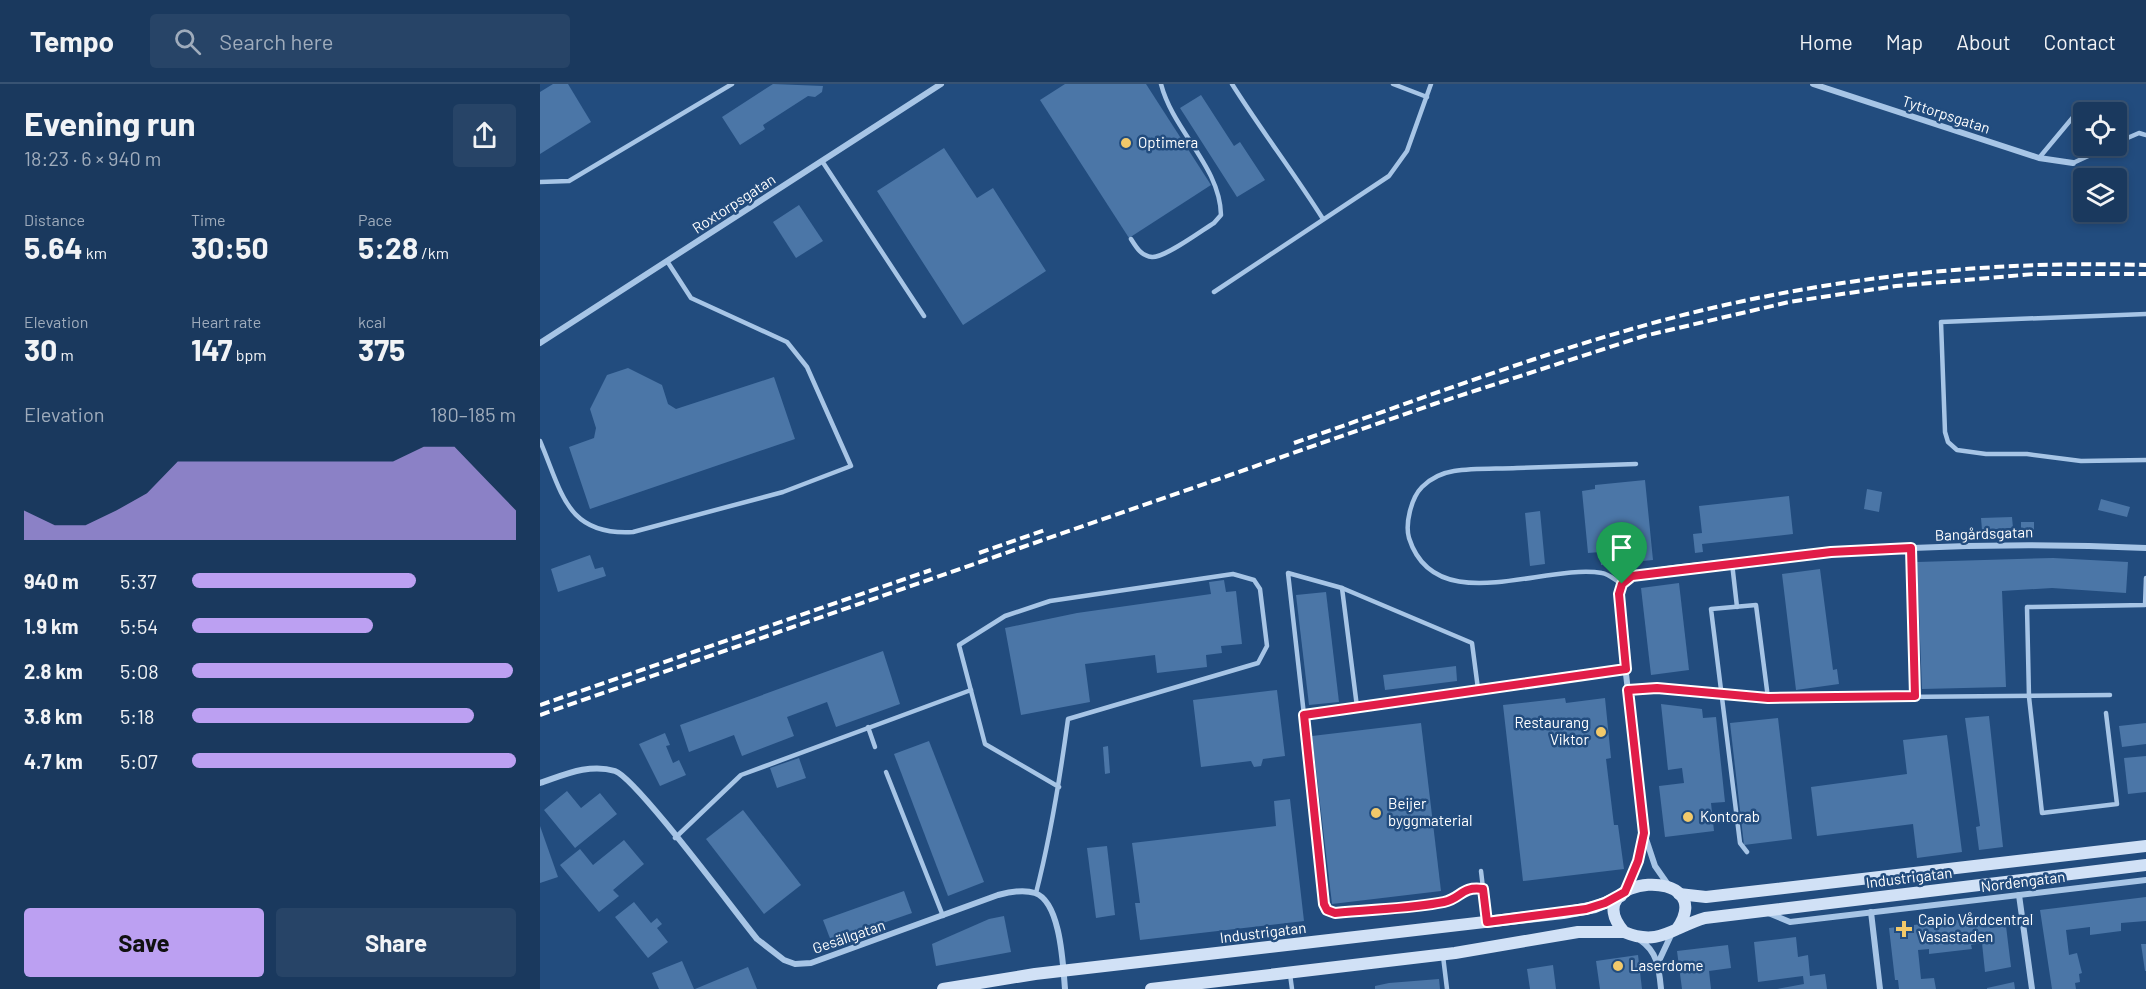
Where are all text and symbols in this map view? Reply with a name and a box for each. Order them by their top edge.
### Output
search box [150,14,570,68]
text: Tempo [30,24,114,58]
icon: search [171,25,204,58]
text: Search here [219,28,333,54]
text: Home [1799,29,1853,54]
text: Map [1886,29,1923,54]
text: About [1956,29,2011,54]
text: Contact [2044,29,2116,54]
street label: Tyttorpsgatan [1900,91,1993,137]
map controls [2073,102,2127,222]
button: locate [2073,102,2127,156]
text: Evening run [24,103,196,143]
button: share [453,104,516,167]
place label: Optimera [1138,133,1198,151]
marker: Optimera [1119,136,1133,150]
text: 18:23 · 6 × 940 m [24,146,161,170]
button: layers [2073,168,2127,222]
street label: Roxtorpsgatan [689,170,778,237]
text: Distance [24,210,85,229]
text: Time [191,210,226,229]
text: Pace [358,210,392,229]
text: 5.64 [24,229,83,265]
text: 30:50 [191,229,269,265]
text: 5:28 [358,229,418,265]
text: km [83,243,107,262]
text: /km [418,243,449,262]
text: Elevation [24,312,88,331]
text: Heart rate [191,312,261,331]
text: kcal [358,312,386,331]
text: 30 [24,331,57,367]
text: 147 [191,331,233,367]
text: 375 [358,331,405,367]
text: m [57,345,74,364]
text: bpm [233,345,267,364]
text: Elevation [24,402,105,426]
text: 180–185 m [430,402,516,426]
pin [1596,522,1647,584]
street label: Bangårdsgatan [1934,522,2033,544]
icon: arrive [1605,531,1638,564]
text: 940 m [24,569,79,593]
text: 5:37 [120,569,157,593]
text: 1.9 km [24,614,78,638]
text: 5:54 [120,614,158,638]
text: 2.8 km [24,659,83,683]
text: 5:08 [120,659,159,683]
text: 3.8 km [24,704,82,728]
text: 5:18 [120,704,154,728]
place label: Restaurang Viktor [1514,713,1590,748]
marker: Restaurang Viktor [1594,725,1608,739]
text: 4.7 km [24,749,83,773]
text: 5:07 [120,749,158,773]
place label: Beijer byggmaterial [1388,794,1472,829]
marker: Beijer byggmaterial [1369,806,1383,820]
place label: Kontorab [1700,807,1760,825]
marker: Kontorab [1681,810,1695,824]
street label: Industrigatan [1865,863,1953,891]
street label: Nordengatan [1980,867,2066,895]
button: Save [24,908,264,977]
button: Share [276,908,516,977]
place label: Capio Vårdcentral Vasastaden [1918,910,2033,945]
street label: Gesällgatan [810,915,887,957]
street label: Industrigatan [1219,918,1307,946]
marker: Capio Vårdcentral Vasastaden [1895,920,1913,938]
place label: Laserdome [1630,956,1703,974]
marker: Laserdome [1611,959,1625,973]

